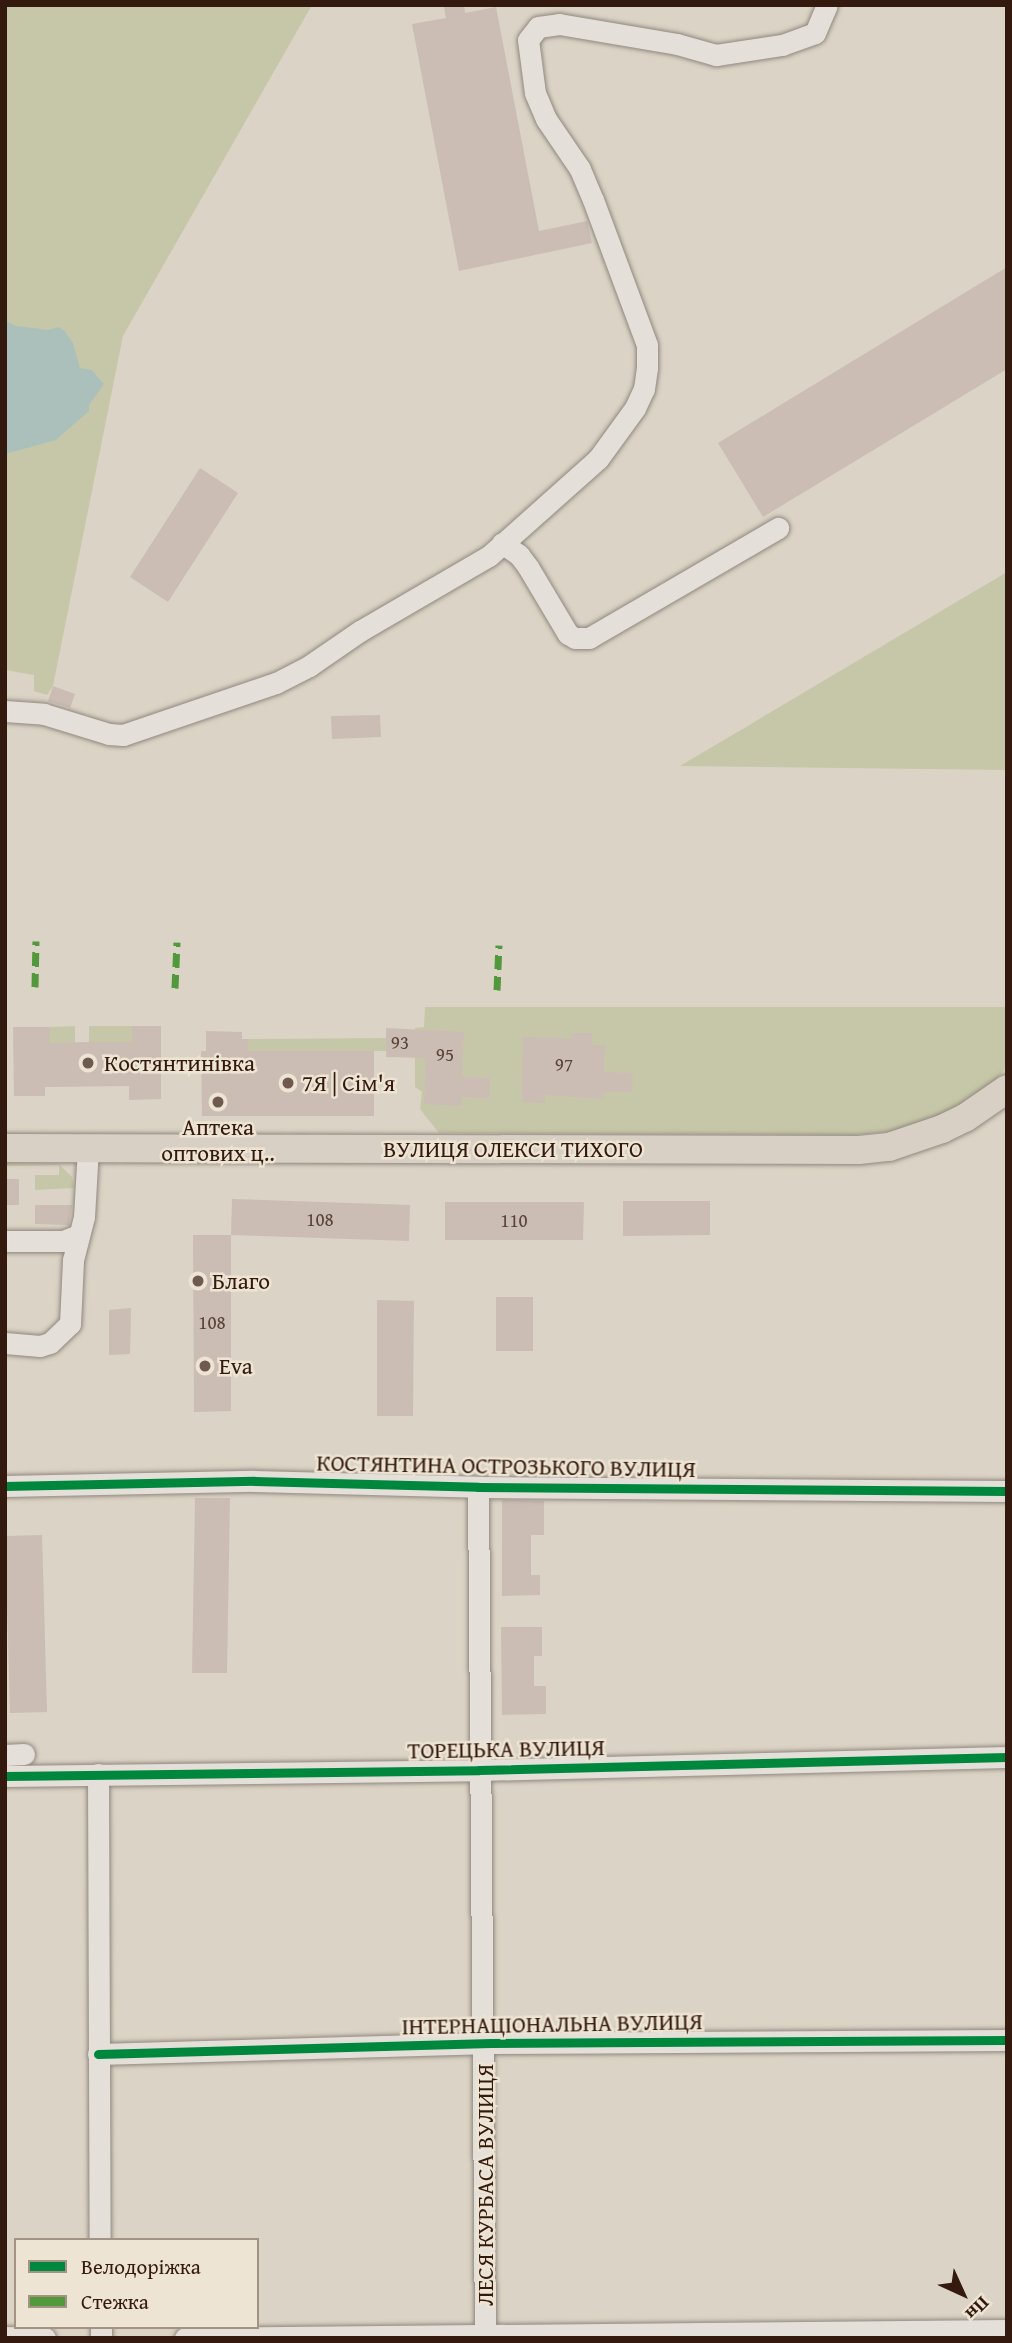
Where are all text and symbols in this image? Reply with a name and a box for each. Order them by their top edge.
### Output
house number: 93 [391,1032,409,1054]
house number: 95 [436,1044,454,1066]
place label: Костянтинівка [104,1049,255,1077]
marker: Костянтинівка [78,1053,98,1073]
house number: 97 [555,1054,573,1076]
place label: 7Я | Сім'я [302,1069,395,1097]
marker: 7Я | Сім'я [280,1075,296,1091]
marker: Аптека оптових ц‥ [210,1094,226,1110]
place label: Аптека оптових ц‥ [161,1113,275,1167]
street label: ВУЛИЦЯ ОЛЕКСИ ТИХОГО [383,1135,643,1163]
house number: 108 [306,1209,334,1231]
house number: 110 [500,1210,528,1232]
place label: Благо [212,1267,270,1295]
marker: Благо [190,1273,206,1289]
house number: 108 [198,1312,226,1334]
place label: Eva [219,1352,253,1380]
marker: Eva [197,1358,213,1374]
street label: КОСТЯНТИНА ОСТРОЗЬКОГО ВУЛИЦЯ [316,1449,696,1483]
street label: ТОРЕЦЬКА ВУЛИЦЯ [407,1733,605,1765]
street label: ІНТЕРНАЦІОНАЛЬНА ВУЛИЦЯ [401,2008,703,2040]
street label: ЛЕСЯ КУРБАСА ВУЛИЦЯ [471,2064,499,2306]
legend [14,2238,259,2329]
text: Велодоріжка [81,2251,201,2282]
north arrow [928,2259,998,2329]
text: Стежка [81,2286,149,2317]
text: Пн [959,2290,996,2327]

